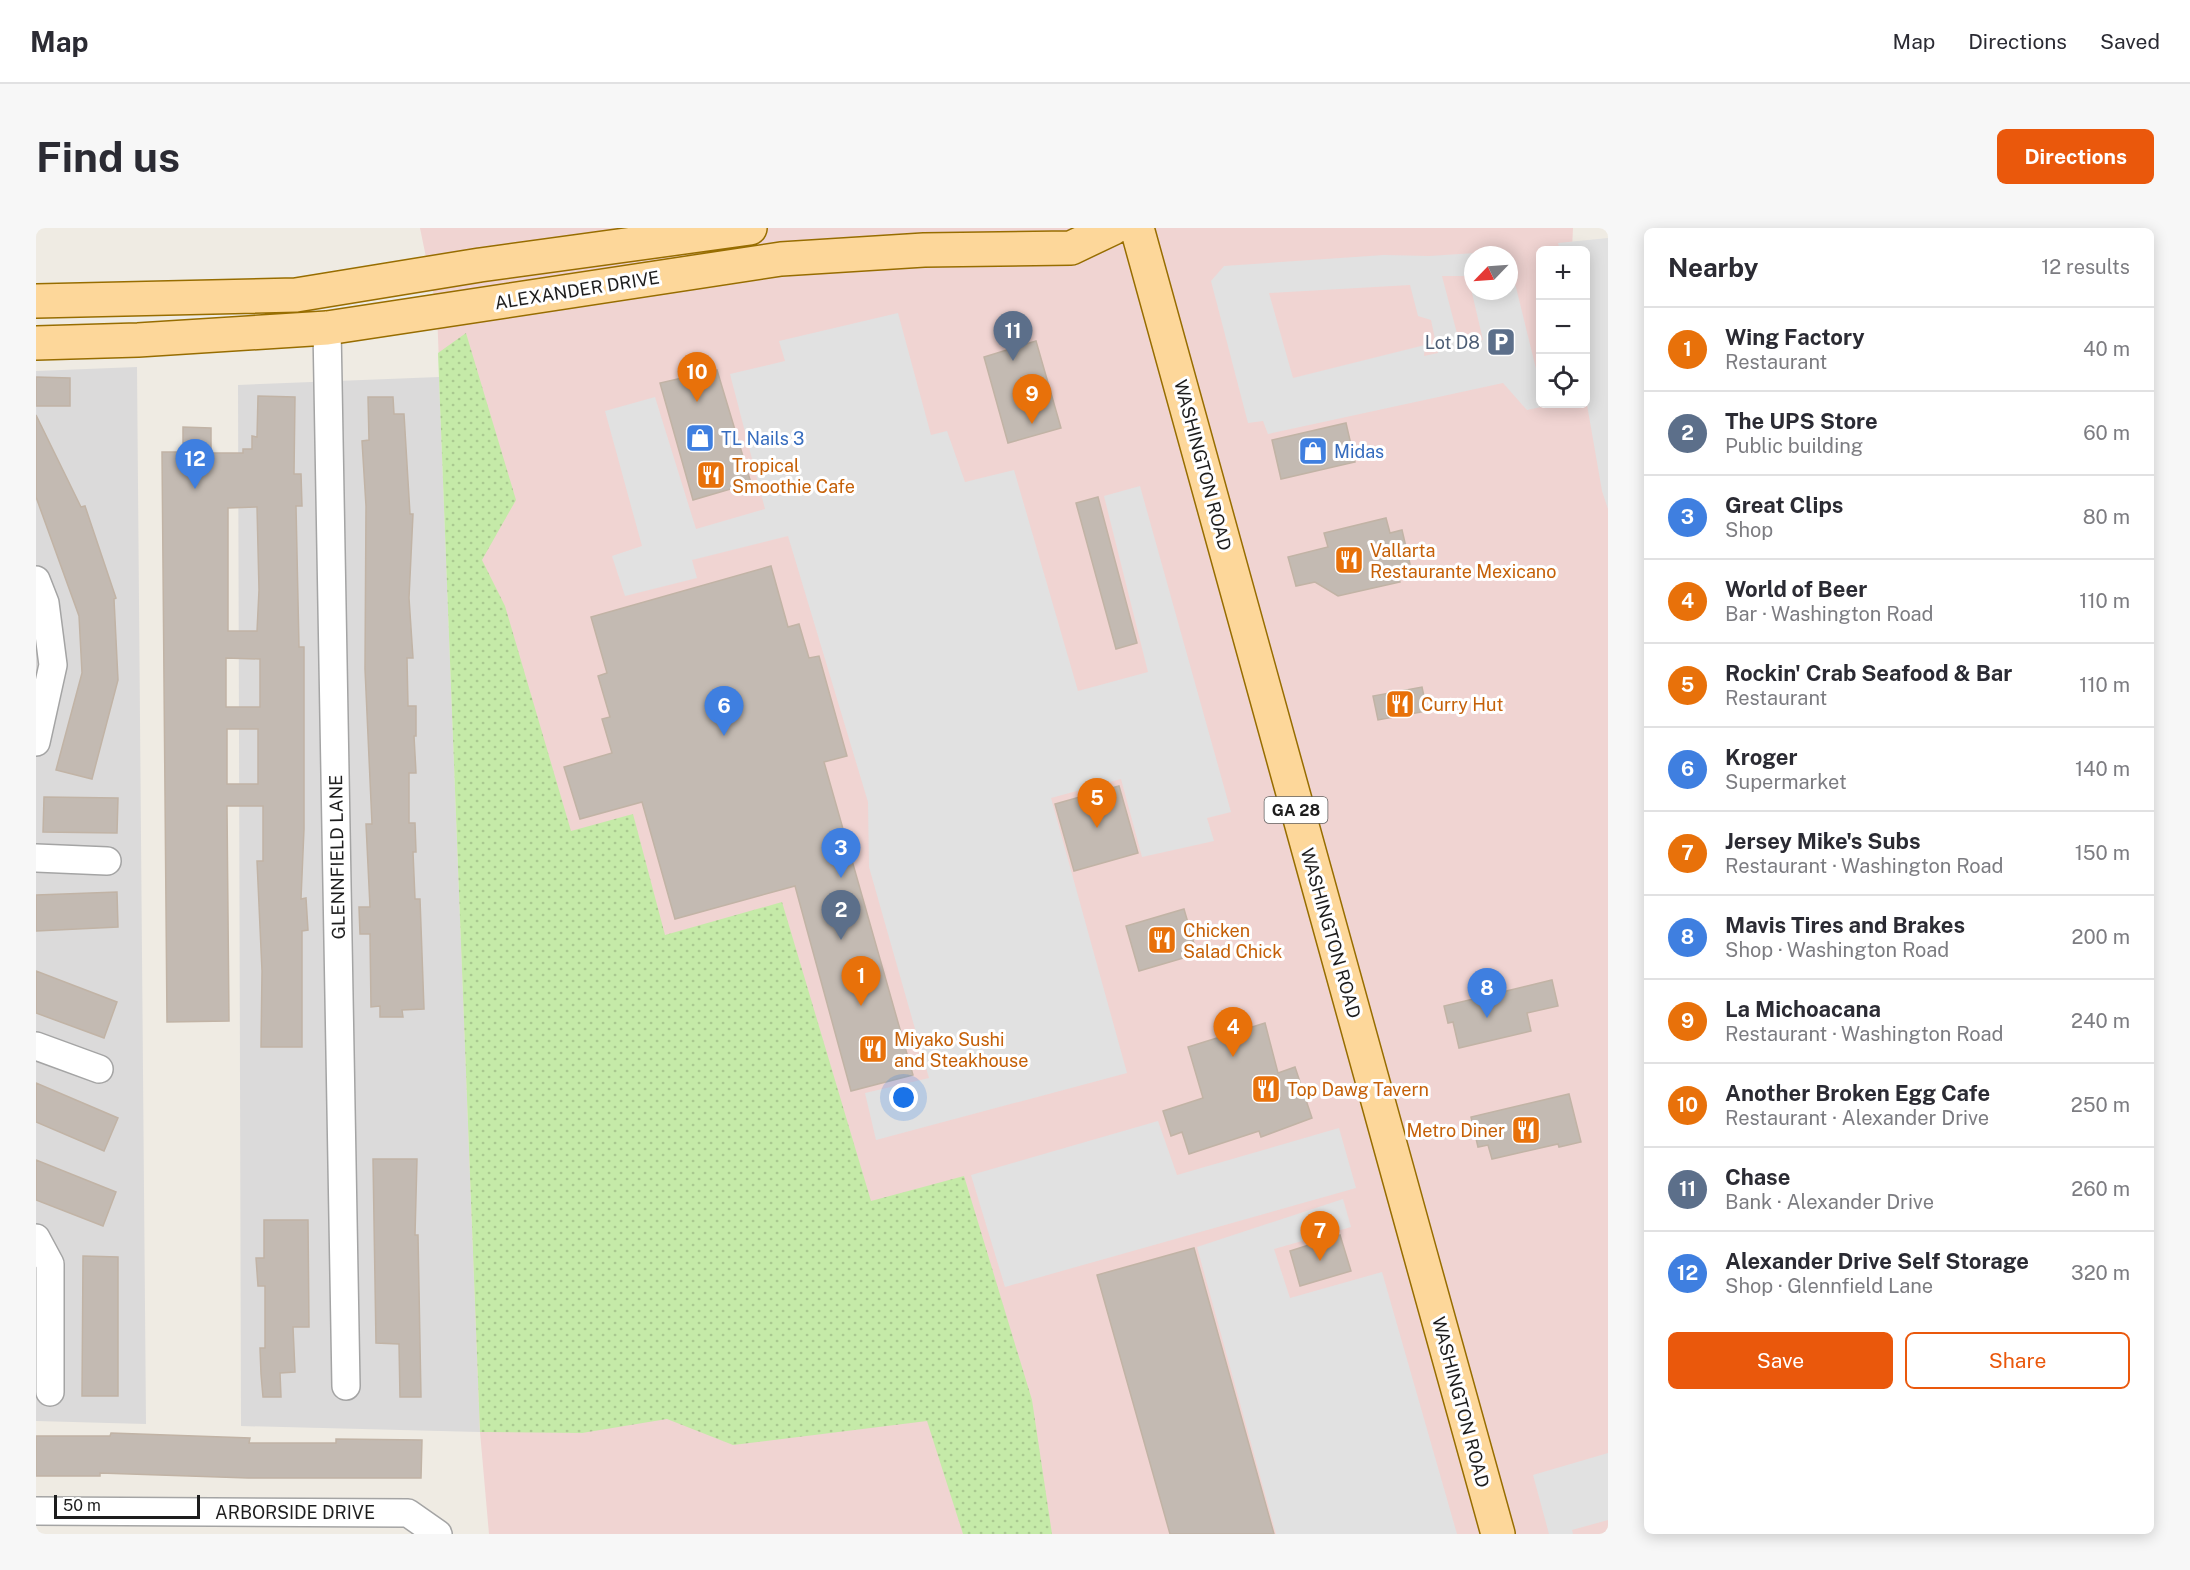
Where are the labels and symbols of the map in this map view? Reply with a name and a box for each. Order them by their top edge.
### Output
north arrow [1464,246,1518,300]
street label: ALEXANDER DRIVE [493,267,661,313]
pin: 11 [994,312,1032,361]
parking icon: Lot D8 [1485,326,1517,358]
place label: Lot D8 [1425,332,1480,353]
pin: 10 [678,352,716,402]
pin: 9 [1012,374,1052,424]
street label: WASHINGTON ROAD [1170,377,1236,553]
shop icon: TL Nails 3 [684,422,716,454]
place label: TL Nails 3 [721,428,804,449]
shop icon: Midas [1297,435,1329,467]
pin: 12 [176,440,214,489]
place label: Midas [1334,441,1384,462]
place label: Tropical Smoothie Cafe [732,455,855,497]
restaurant icon: Tropical Smoothie Cafe [695,459,727,491]
place label: Vallarta Restaurante Mexicano [1370,540,1556,582]
restaurant icon: Vallarta Restaurante Mexicano [1333,544,1365,576]
pin: 6 [704,686,744,736]
restaurant icon: Curry Hut [1384,688,1416,720]
place label: Curry Hut [1421,694,1503,715]
street label: GLENNFIELD LANE [325,775,349,939]
pin: 5 [1078,778,1116,828]
road number: GA 28 [1264,797,1328,823]
pin: 3 [822,828,860,878]
street label: WASHINGTON ROAD [1297,845,1365,1021]
pin: 2 [822,890,860,940]
place label: Chicken Salad Chick [1183,920,1282,962]
restaurant icon: Chicken Salad Chick [1146,924,1178,956]
pin: 1 [842,956,880,1006]
pin: 8 [1468,968,1506,1018]
pin: 4 [1214,1008,1252,1057]
place label: Miyako Sushi and Steakhouse [894,1029,1028,1071]
restaurant icon: Miyako Sushi and Steakhouse [857,1033,889,1065]
restaurant icon: Top Dawg Tavern [1250,1073,1282,1105]
place label: Top Dawg Tavern [1287,1079,1429,1100]
your location [889,1083,918,1112]
restaurant icon: Metro Diner [1510,1114,1542,1146]
place label: Metro Diner [1406,1120,1505,1141]
pin: 7 [1300,1212,1340,1261]
street label: WASHINGTON ROAD [1428,1314,1494,1490]
scale bar [54,1492,200,1520]
street label: ARBORSIDE DRIVE [215,1502,375,1523]

